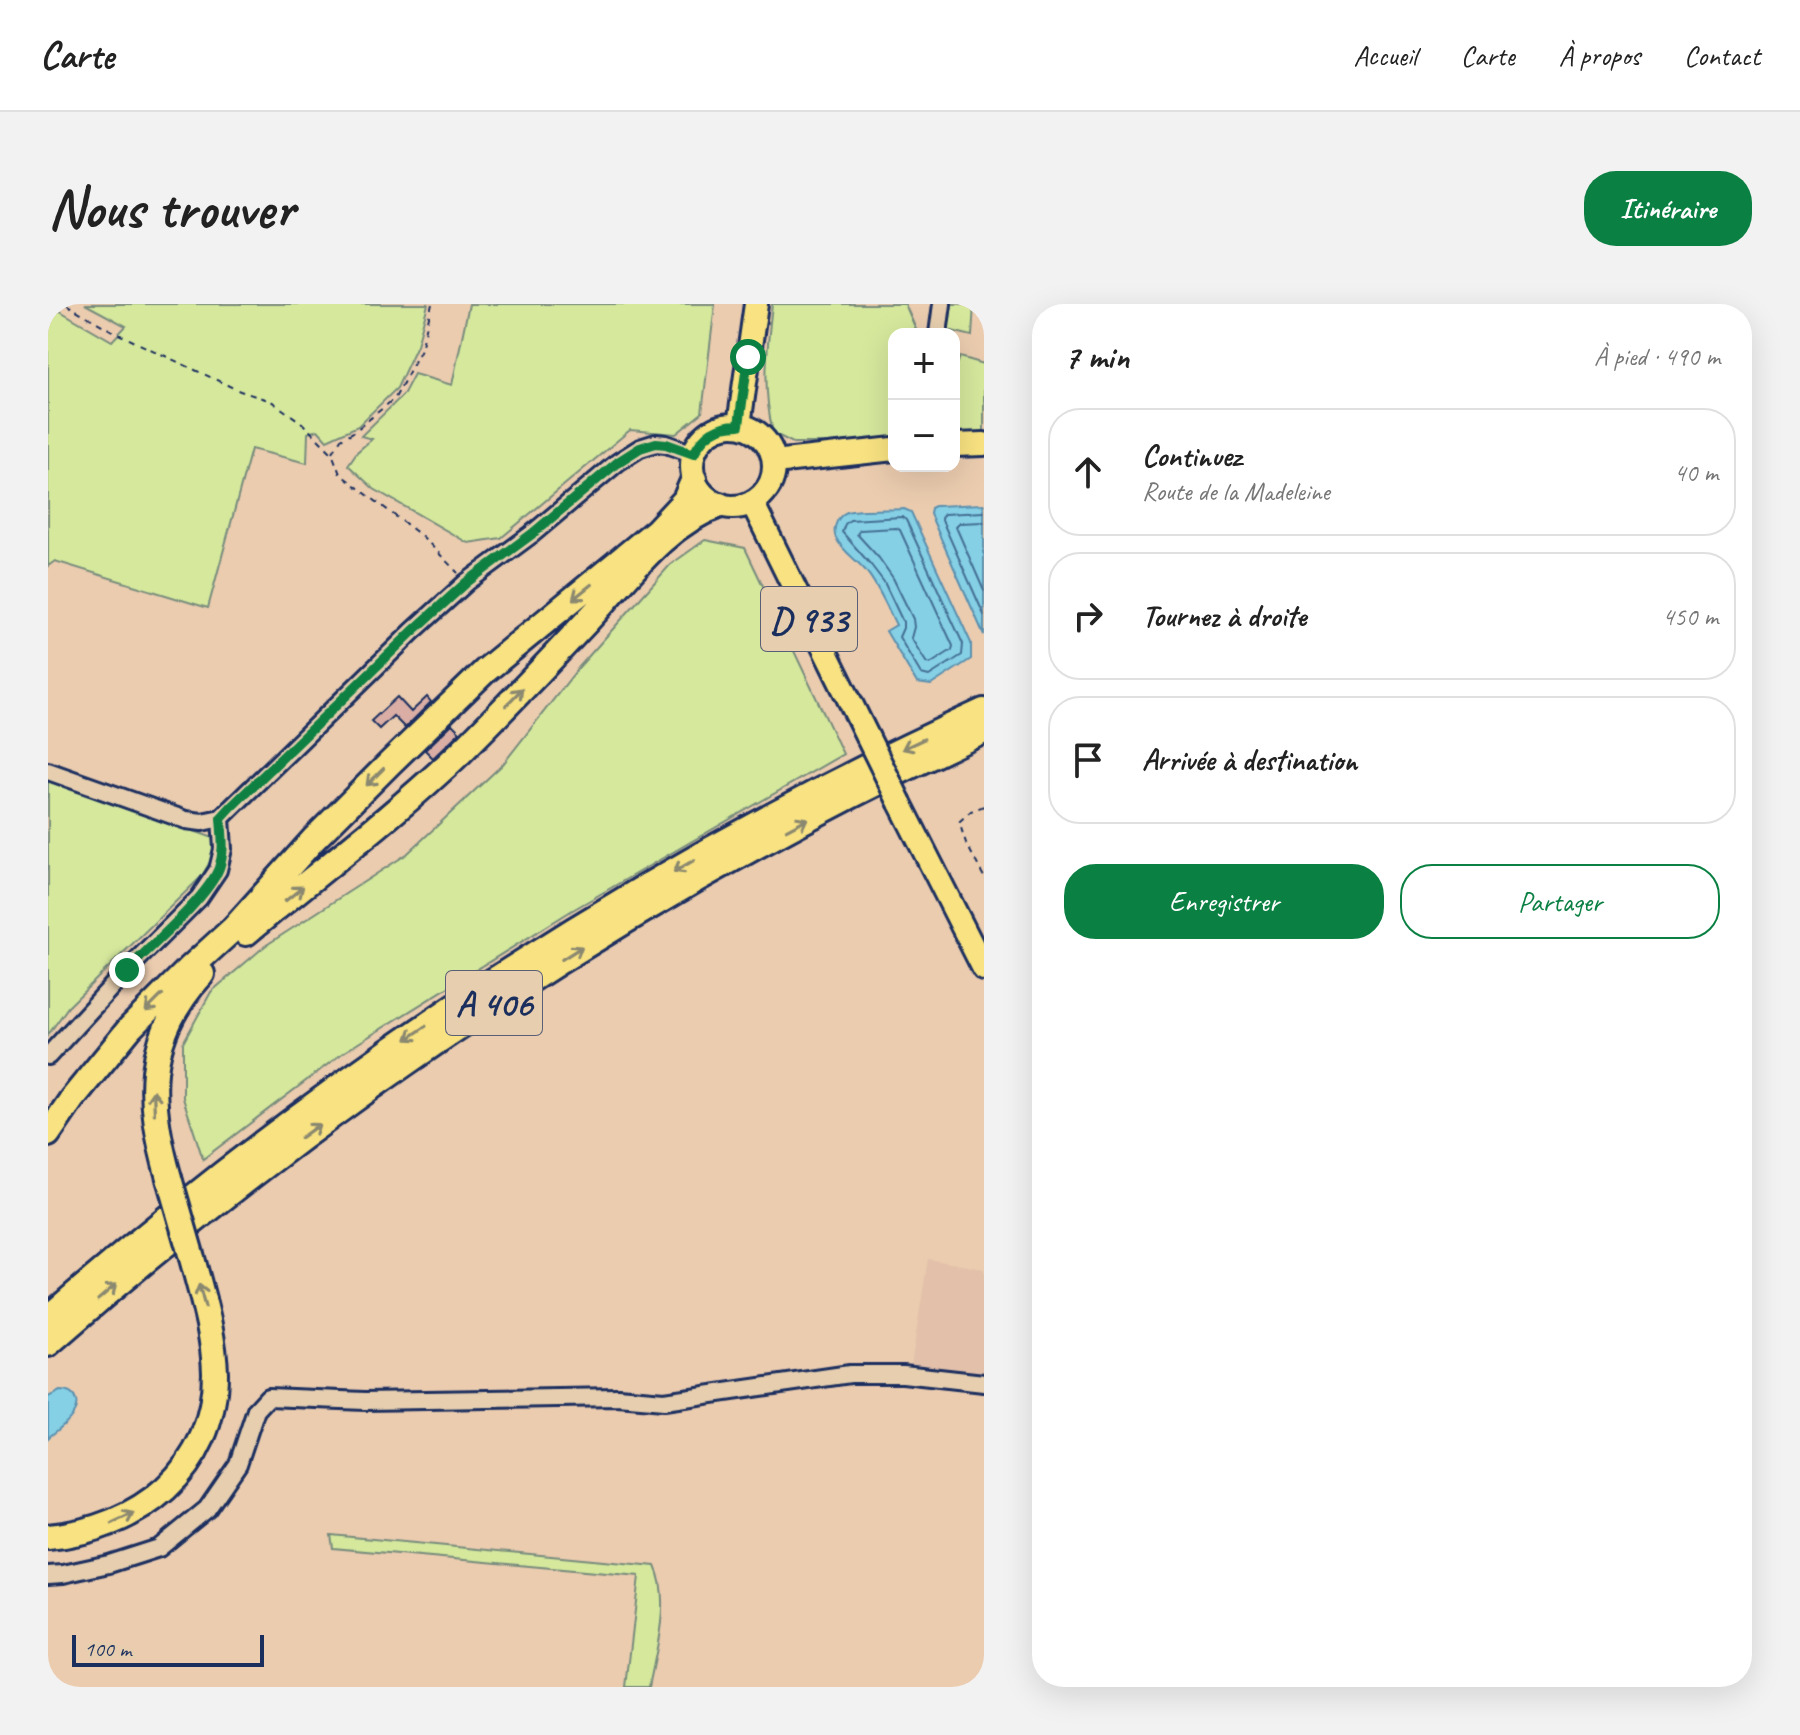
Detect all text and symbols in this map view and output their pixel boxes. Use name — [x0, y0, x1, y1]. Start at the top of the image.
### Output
text: Carte — [40, 32, 114, 79]
text: Accueil — [1354, 38, 1417, 73]
text: Carte — [1461, 38, 1515, 73]
text: À propos — [1559, 38, 1640, 73]
text: Contact — [1684, 38, 1760, 73]
button: Itinéraire — [1584, 171, 1752, 246]
text: Nous trouver — [48, 173, 294, 244]
map controls — [888, 328, 960, 472]
button: + — [888, 328, 960, 400]
text: 7 min — [1064, 335, 1129, 378]
route start — [730, 339, 766, 375]
text: À pied · 490 m — [1594, 340, 1720, 373]
button: − — [888, 400, 960, 472]
text: Continuez — [1142, 437, 1241, 475]
icon: ahead — [1066, 450, 1110, 494]
text: 40 m — [1674, 456, 1718, 489]
text: Route de la Madeleine — [1142, 475, 1330, 508]
one-way arrow — [572, 583, 593, 601]
road number: D 933 — [761, 587, 857, 651]
icon: right — [1066, 594, 1110, 638]
text: Tournez à droite — [1142, 597, 1306, 635]
text: 450 m — [1662, 600, 1718, 633]
one-way arrow — [504, 688, 523, 707]
one-way arrow — [901, 737, 925, 752]
icon: arrive — [1066, 738, 1110, 782]
text: Arrivée à destination — [1142, 741, 1357, 779]
one-way arrow — [365, 768, 385, 787]
one-way arrow — [785, 816, 809, 832]
one-way arrow — [672, 859, 696, 874]
button: Enregistrer — [1064, 864, 1384, 939]
button: Partager — [1400, 864, 1720, 939]
one-way arrow — [283, 885, 304, 902]
one-way arrow — [560, 945, 583, 961]
route end — [109, 952, 145, 988]
road number: A 406 — [446, 971, 542, 1035]
one-way arrow — [144, 994, 164, 1013]
one-way arrow — [405, 1025, 427, 1041]
one-way arrow — [146, 1089, 162, 1116]
one-way arrow — [299, 1122, 321, 1139]
one-way arrow — [96, 1283, 116, 1301]
one-way arrow — [193, 1283, 208, 1309]
one-way arrow — [111, 1510, 135, 1525]
scale bar — [72, 1631, 264, 1667]
text: 100 m — [84, 1635, 131, 1663]

